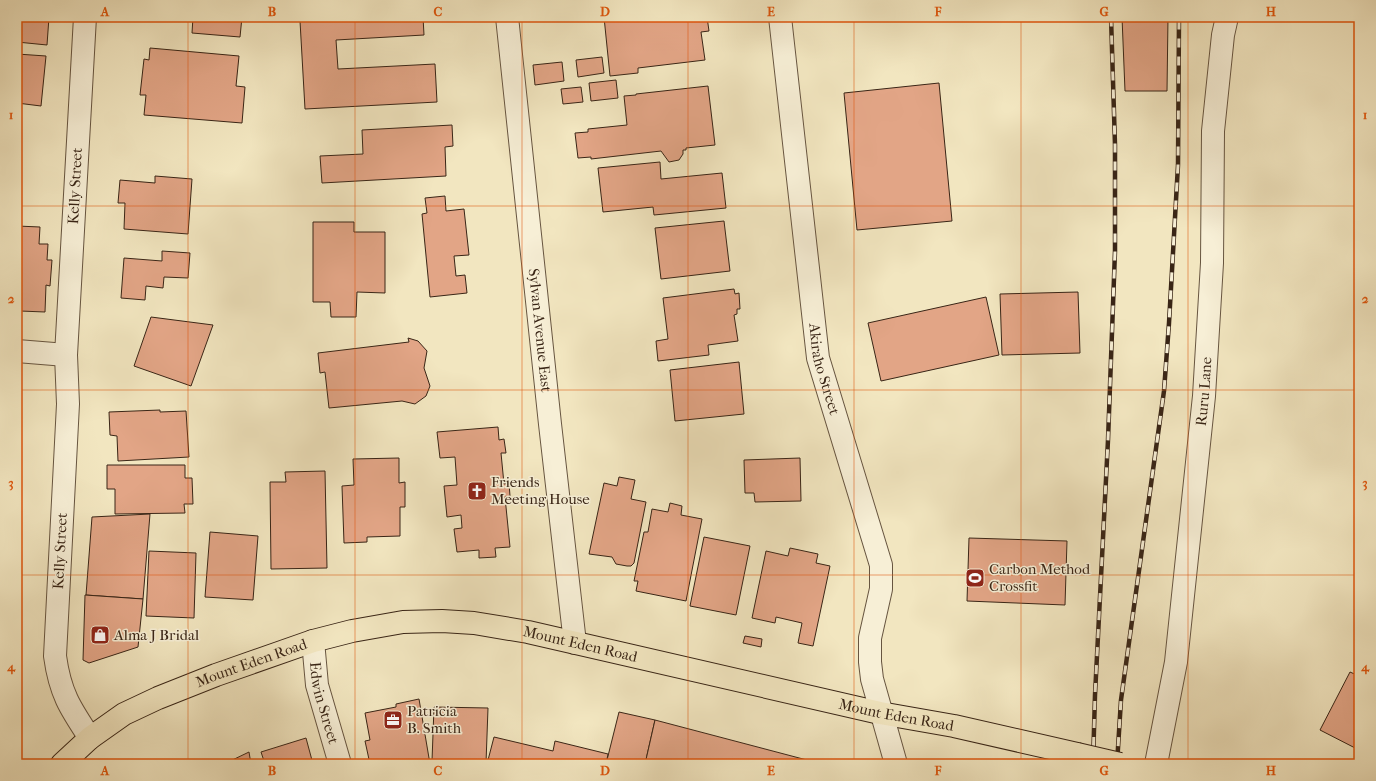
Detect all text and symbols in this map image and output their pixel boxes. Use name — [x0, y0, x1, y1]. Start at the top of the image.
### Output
text: A — [100, 4, 110, 19]
text: B — [268, 4, 277, 19]
text: C — [434, 4, 443, 19]
text: D — [600, 4, 610, 19]
text: E — [767, 4, 775, 19]
text: F — [934, 4, 942, 19]
text: G — [1099, 4, 1109, 19]
text: H — [1266, 4, 1277, 19]
text: 1 — [9, 107, 14, 122]
text: 1 — [1363, 107, 1368, 122]
street label: Kelly Street — [64, 147, 86, 225]
street label: Sylvan Avenue East — [525, 268, 556, 394]
text: 2 — [8, 291, 15, 306]
text: 2 — [1362, 291, 1369, 306]
street label: Akiraho Street — [805, 321, 844, 418]
street label: Ruru Lane — [1192, 356, 1215, 427]
place label: Friends Meeting House — [491, 473, 590, 508]
text: 3 — [8, 475, 14, 491]
text: 3 — [1362, 475, 1368, 491]
church icon: Friends Meeting House — [466, 480, 488, 502]
street label: Kelly Street — [49, 512, 71, 590]
place label: Carbon Method Crossfit — [989, 560, 1091, 595]
sports icon: Carbon Method Crossfit — [964, 567, 986, 589]
street label: Mount Eden Road — [521, 622, 640, 666]
shop icon: Alma J Bridal — [89, 624, 111, 646]
place label: Alma J Bridal — [113, 626, 199, 644]
street label: Mount Eden Road — [193, 635, 310, 691]
text: 4 — [6, 659, 16, 675]
text: 4 — [1360, 659, 1370, 675]
street label: Edwin Street — [306, 661, 343, 747]
street label: Mount Eden Road — [837, 695, 956, 735]
place label: Patricia B. Smith — [407, 702, 462, 737]
office icon: Patricia B. Smith — [382, 709, 404, 731]
text: A — [100, 763, 110, 778]
text: B — [268, 763, 277, 778]
text: C — [434, 763, 443, 778]
text: D — [600, 763, 610, 778]
text: E — [767, 763, 775, 778]
text: F — [934, 763, 942, 778]
text: G — [1099, 763, 1109, 778]
text: H — [1266, 763, 1277, 778]

